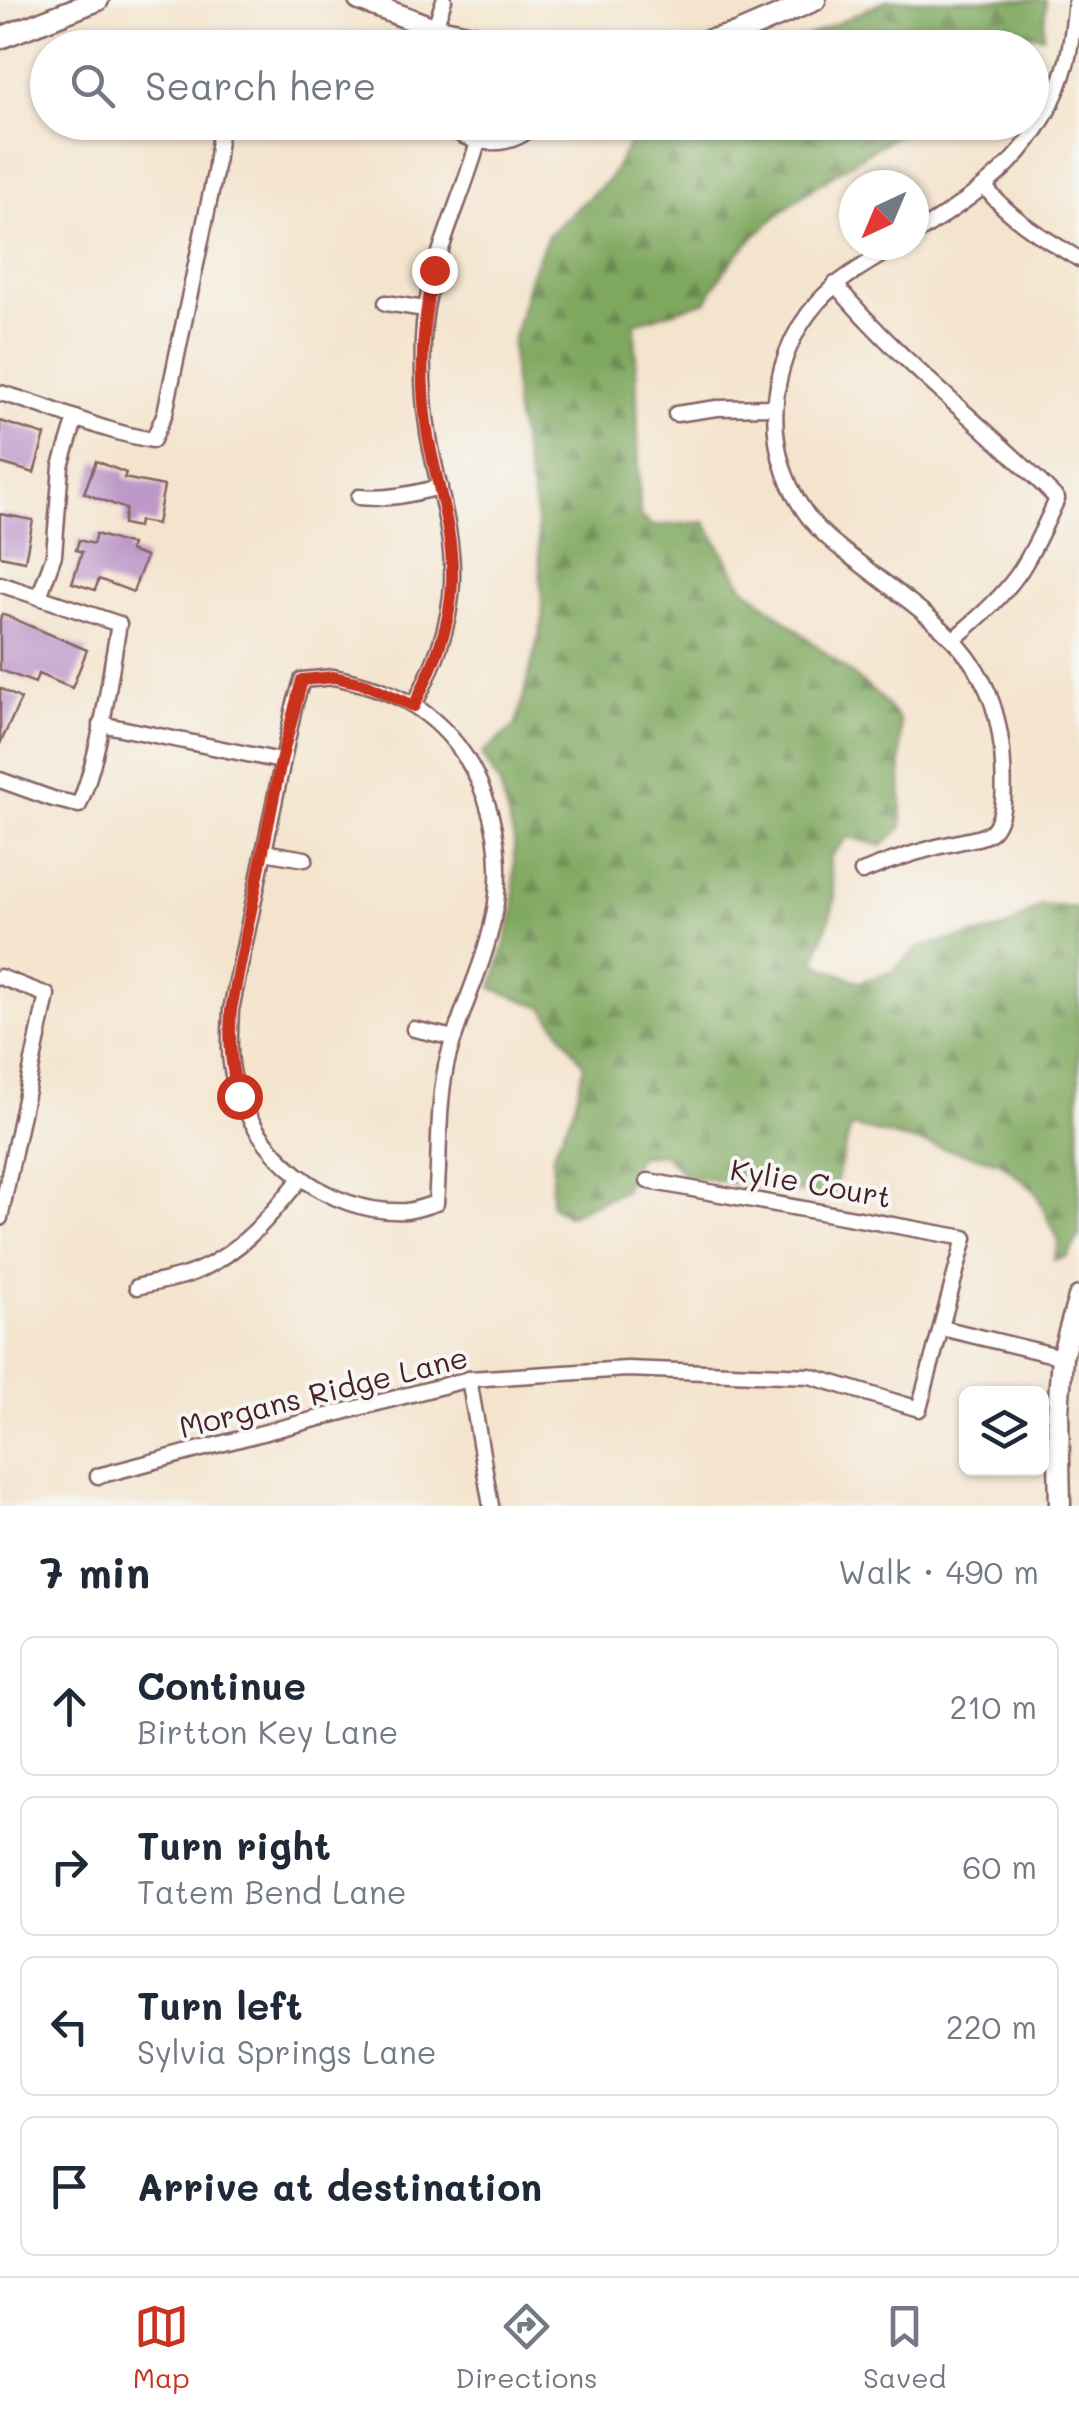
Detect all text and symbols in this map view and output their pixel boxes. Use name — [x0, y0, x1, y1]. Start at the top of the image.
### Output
search box — [30, 30, 1049, 140]
icon: search — [65, 58, 120, 113]
text: Search here — [145, 60, 376, 110]
north arrow — [839, 170, 929, 260]
route end — [412, 248, 458, 294]
route start — [217, 1074, 263, 1120]
street label: Kylie Court — [727, 1148, 895, 1216]
street label: Morgans Ridge Lane — [174, 1336, 472, 1446]
map controls — [959, 1386, 1049, 1476]
button: layers — [959, 1386, 1049, 1476]
text: 7 min — [40, 1544, 150, 1599]
text: Walk · 490 m — [838, 1550, 1039, 1592]
text: Continue — [137, 1660, 306, 1710]
icon: ahead — [42, 1679, 97, 1734]
text: 210 m — [949, 1685, 1037, 1727]
text: Birtton Key Lane — [137, 1710, 398, 1752]
text: Turn right — [137, 1820, 331, 1870]
icon: right — [42, 1839, 97, 1894]
text: 60 m — [962, 1845, 1037, 1887]
text: Tatem Bend Lane — [137, 1870, 407, 1912]
text: Turn left — [137, 1980, 303, 2030]
icon: left — [42, 1999, 97, 2054]
text: 220 m — [946, 2005, 1037, 2047]
text: Sylvia Springs Lane — [137, 2030, 437, 2072]
icon: arrive — [42, 2159, 97, 2214]
text: Arrive at destination — [137, 2161, 542, 2211]
tab: Map — [133, 2299, 190, 2395]
tab: Directions — [455, 2299, 598, 2395]
tab: Saved — [863, 2299, 946, 2395]

